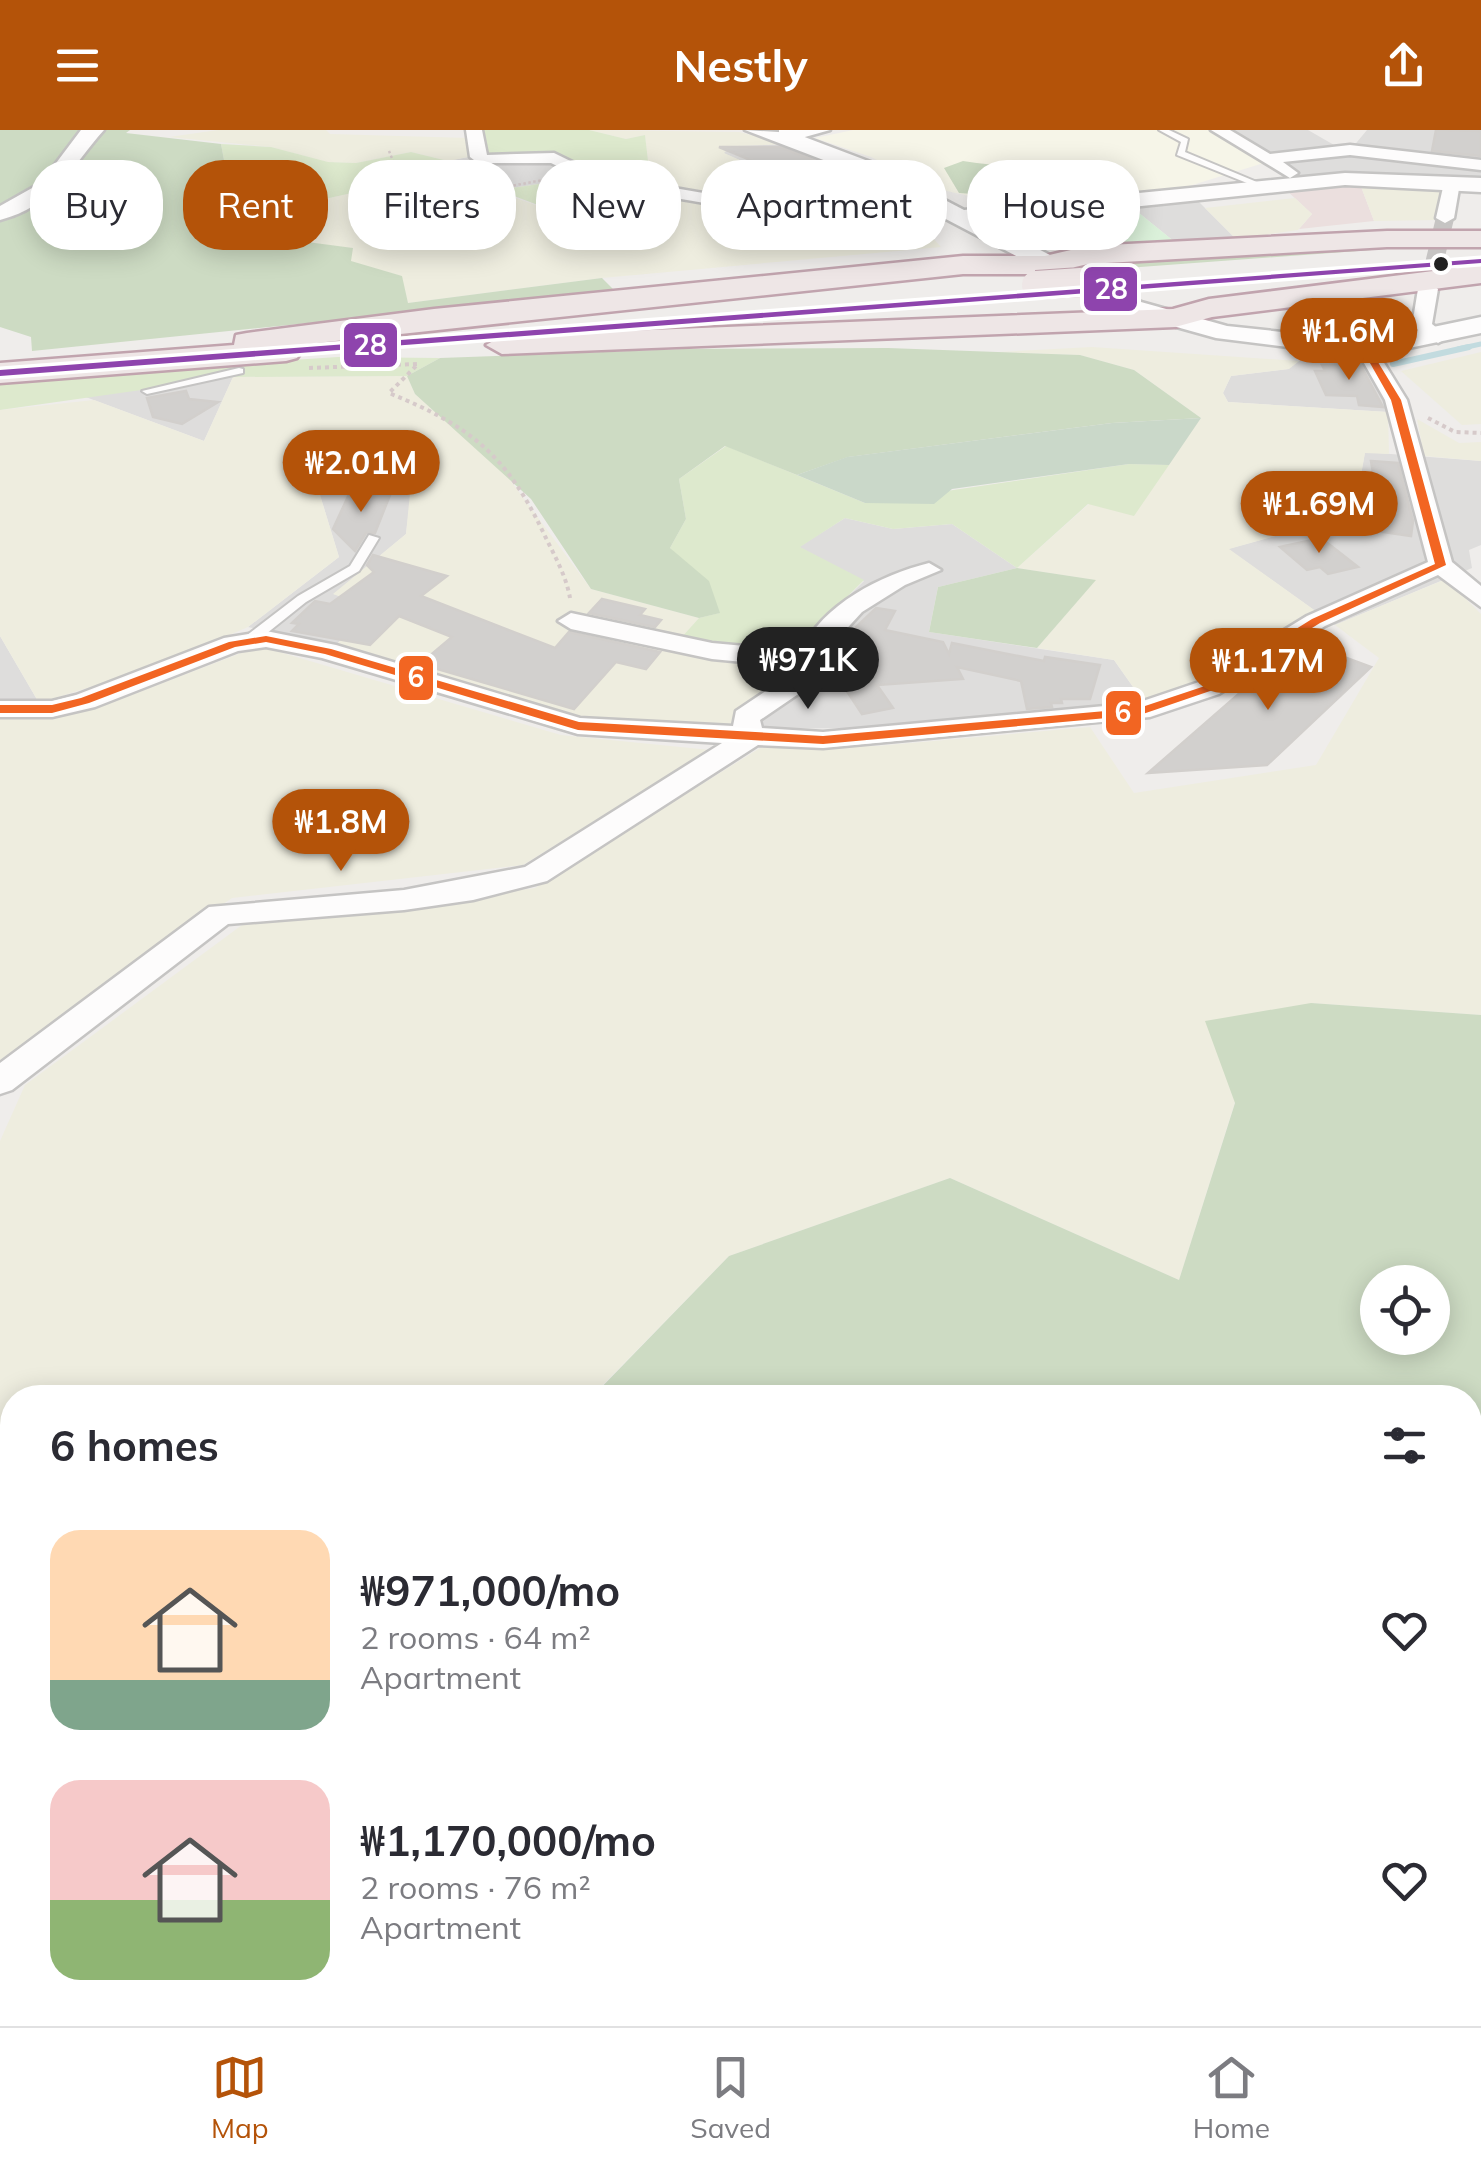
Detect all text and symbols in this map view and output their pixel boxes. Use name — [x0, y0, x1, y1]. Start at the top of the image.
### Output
text: Nestly — [673, 37, 808, 93]
icon: menu — [50, 38, 105, 93]
icon: share — [1376, 38, 1431, 93]
chip: Buy — [30, 160, 163, 250]
chip: Rent — [183, 160, 328, 250]
chip: Filters — [348, 160, 516, 250]
chip: New — [536, 160, 681, 250]
chip: Apartment — [701, 160, 947, 250]
chip: House — [967, 160, 1140, 250]
unlabelled marker — [1431, 254, 1451, 274]
line badge: 28 — [1082, 265, 1139, 313]
text: 28 — [1094, 271, 1128, 306]
pin: ₩1.6M — [1279, 298, 1419, 383]
text: ₩1.6M — [1302, 310, 1396, 350]
line badge: 28 — [342, 321, 399, 369]
text: 28 — [353, 327, 387, 362]
pin: ₩2.01M — [280, 430, 442, 515]
text: ₩2.01M — [305, 442, 417, 482]
pin: ₩1.69M — [1238, 471, 1400, 556]
text: ₩1.69M — [1263, 483, 1375, 523]
pin: ₩971K — [738, 627, 878, 712]
pin: ₩1.17M — [1187, 628, 1349, 713]
text: ₩971K — [759, 639, 857, 679]
text: ₩1.17M — [1212, 640, 1324, 680]
line badge: 6 — [397, 654, 435, 702]
text: 6 — [408, 659, 424, 694]
line badge: 6 — [1104, 689, 1143, 737]
text: 6 — [1115, 694, 1131, 729]
pin: ₩1.8M — [271, 789, 411, 874]
text: ₩1.8M — [294, 801, 388, 841]
map controls — [1360, 1265, 1450, 1355]
button: locate — [1360, 1265, 1450, 1355]
icon: filters — [1377, 1418, 1432, 1473]
text: 6 homes — [50, 1419, 219, 1472]
text: ₩971,000/mo — [360, 1564, 620, 1617]
icon: home — [130, 1570, 250, 1690]
icon: heart — [1377, 1603, 1432, 1658]
text: 2 rooms · 64 m² — [360, 1617, 591, 1657]
text: Apartment — [360, 1657, 521, 1697]
text: ₩1,170,000/mo — [360, 1814, 656, 1867]
icon: home — [130, 1820, 250, 1940]
icon: heart — [1377, 1853, 1432, 1908]
text: 2 rooms · 76 m² — [360, 1867, 591, 1907]
text: Apartment — [360, 1907, 521, 1947]
tab: Map — [211, 2050, 269, 2145]
tab: Saved — [690, 2050, 771, 2145]
tab: Home — [1193, 2050, 1270, 2145]

